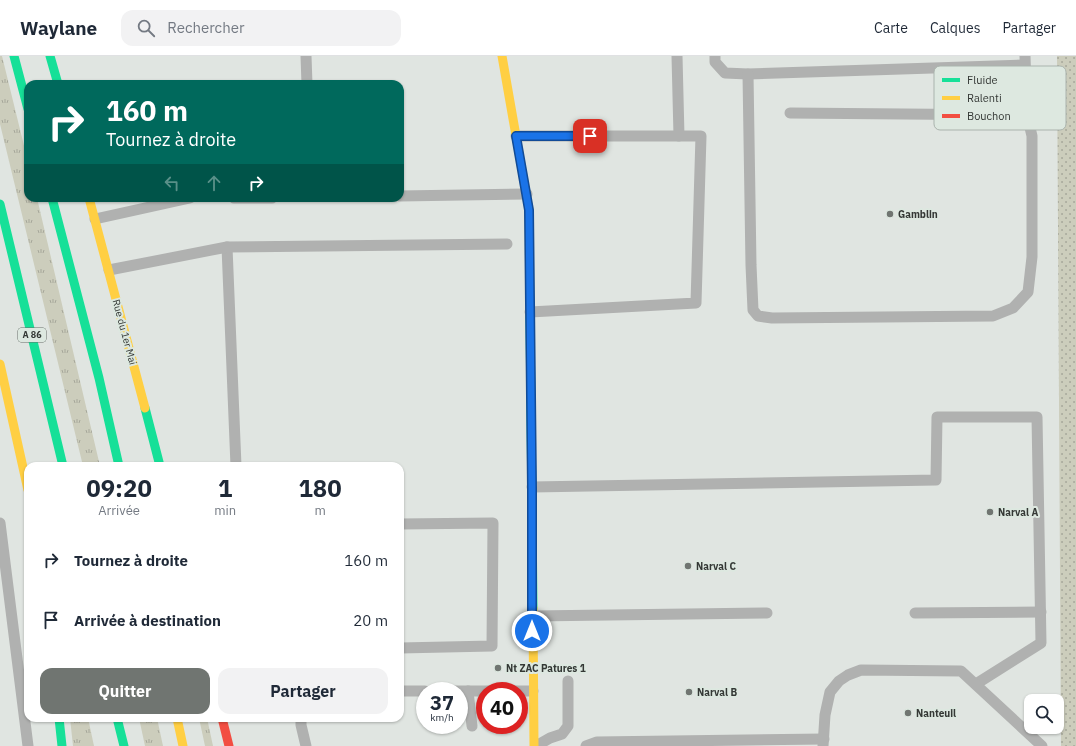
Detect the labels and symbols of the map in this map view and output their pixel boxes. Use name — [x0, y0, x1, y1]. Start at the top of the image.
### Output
legend — [934, 66, 1066, 130]
text: Fluide — [967, 73, 998, 87]
text: Ralenti — [967, 91, 1002, 105]
text: Bouchon — [967, 109, 1011, 123]
pin — [573, 119, 607, 153]
place label: Gamblin — [898, 208, 938, 221]
marker: Gamblin — [885, 209, 895, 219]
street label: Rue du 1er Mai — [110, 298, 139, 366]
road number: A 86 — [18, 328, 46, 342]
place label: Narval A — [998, 506, 1038, 519]
marker: Narval A — [985, 507, 995, 517]
place label: Narval C — [696, 560, 736, 573]
marker: Narval C — [683, 561, 693, 571]
position arrow — [511, 610, 553, 652]
place label: Nt ZAC Patures 1 — [506, 662, 586, 675]
marker: Nt ZAC Patures 1 — [493, 663, 503, 673]
speed limit sign: 40 — [476, 682, 528, 734]
place label: Narval B — [697, 686, 737, 699]
marker: Narval B — [684, 687, 694, 697]
place label: Nanteuil — [916, 707, 956, 720]
marker: Nanteuil — [903, 708, 913, 718]

